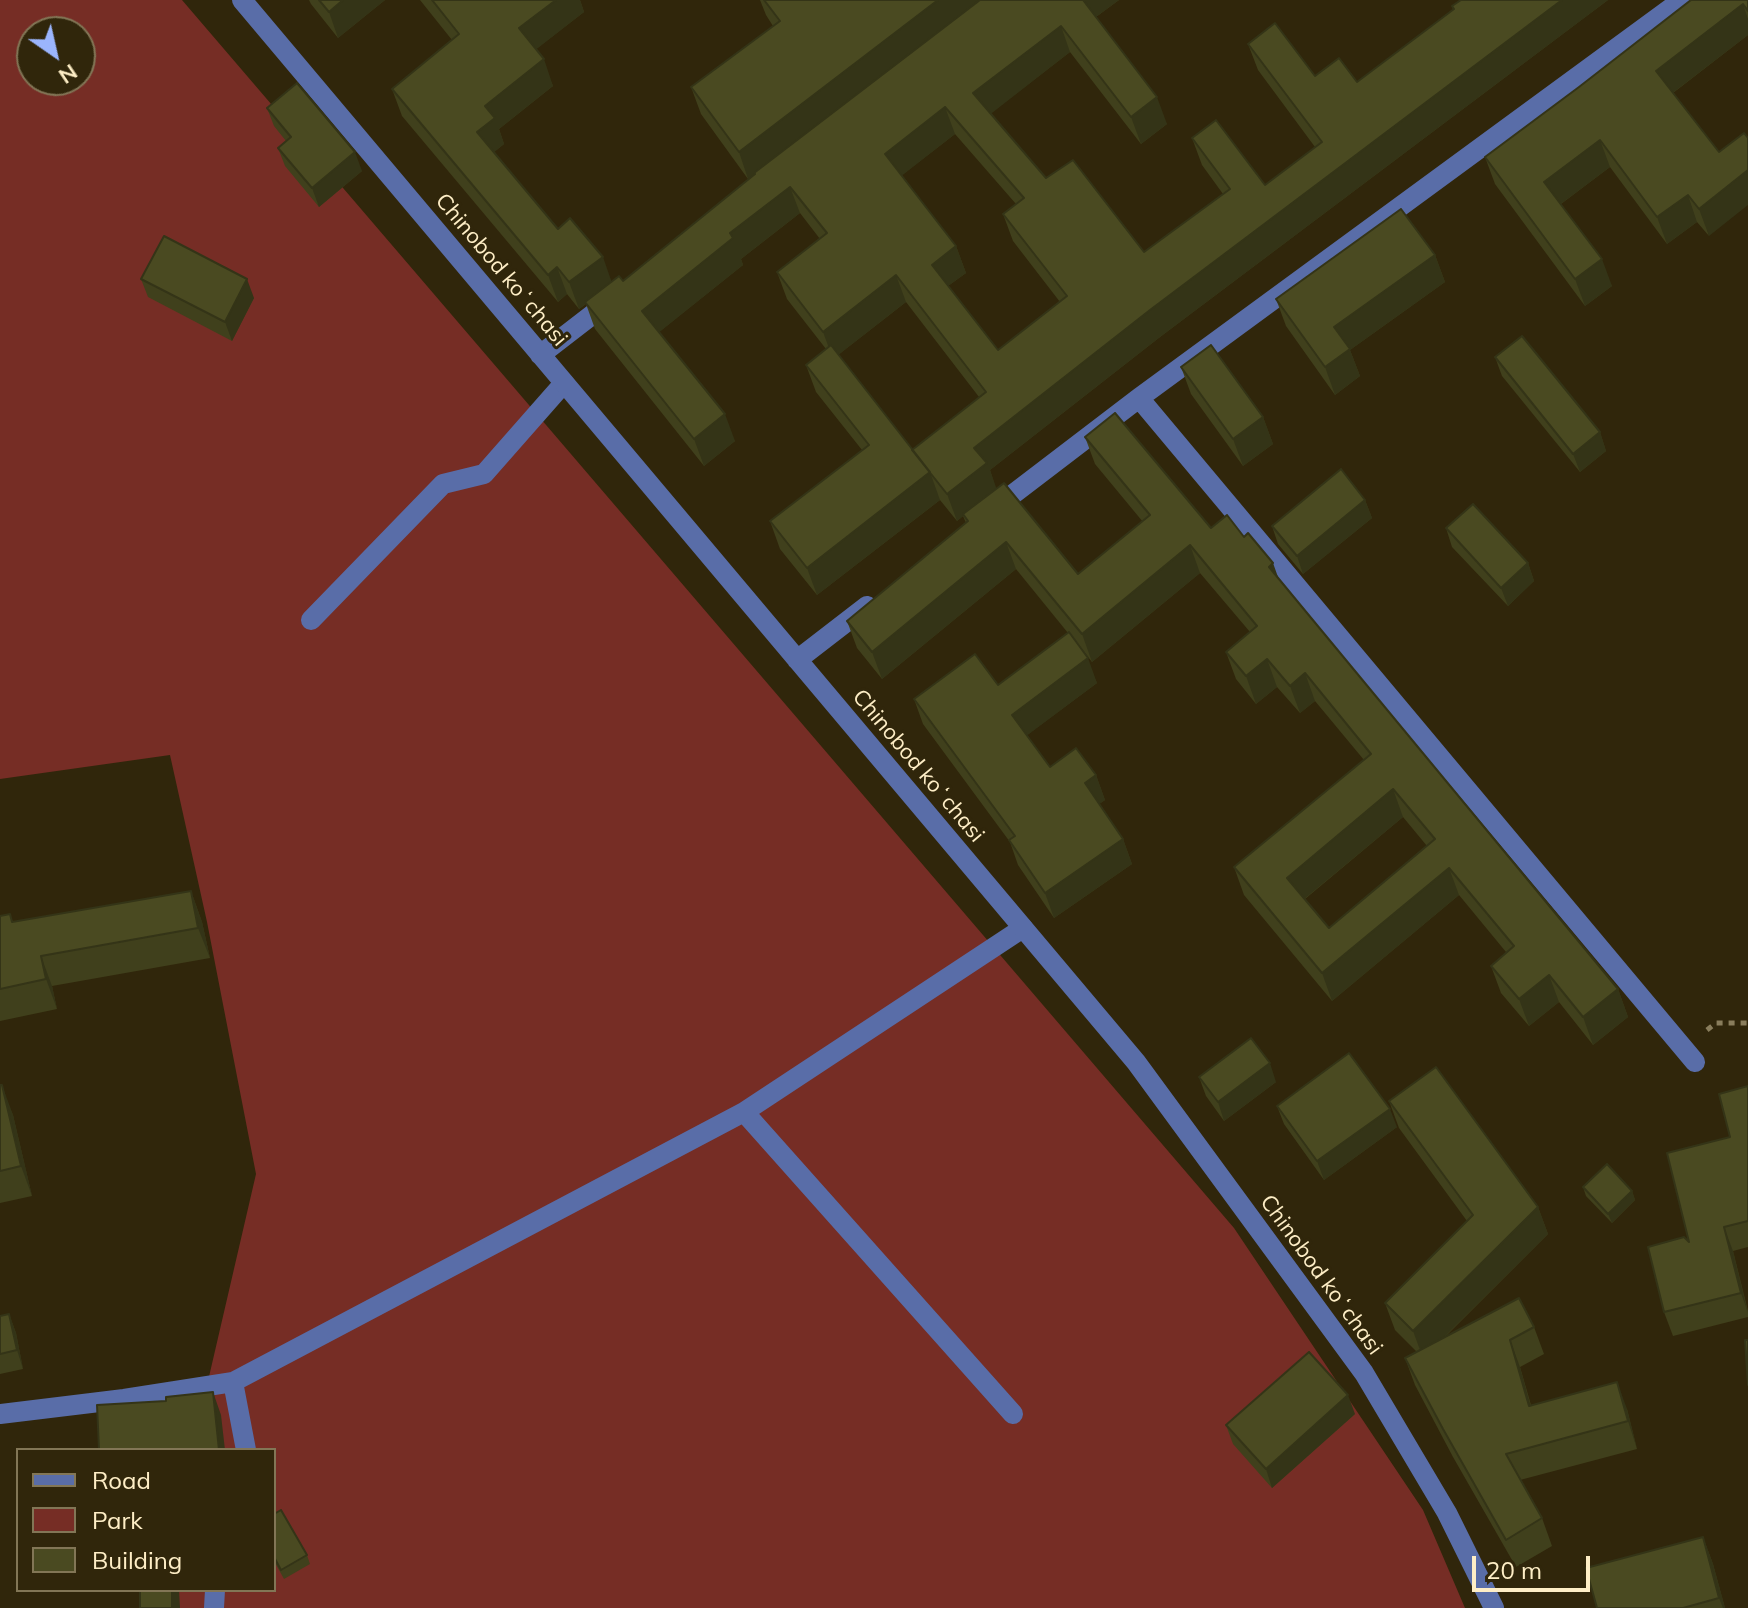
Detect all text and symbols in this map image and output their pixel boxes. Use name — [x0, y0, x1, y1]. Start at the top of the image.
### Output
north arrow — [16, 16, 96, 96]
text: N — [54, 58, 83, 90]
street label: Chinobod koʻchasi — [429, 188, 573, 352]
street label: Chinobod koʻchasi — [846, 684, 990, 848]
street label: Chinobod koʻchasi — [1254, 1190, 1388, 1360]
legend — [16, 1448, 276, 1592]
text: Road — [92, 1465, 151, 1495]
text: Park — [92, 1505, 143, 1535]
scale bar — [1476, 1540, 1594, 1590]
text: Building — [92, 1545, 182, 1575]
text: 20 m — [1486, 1555, 1542, 1585]

